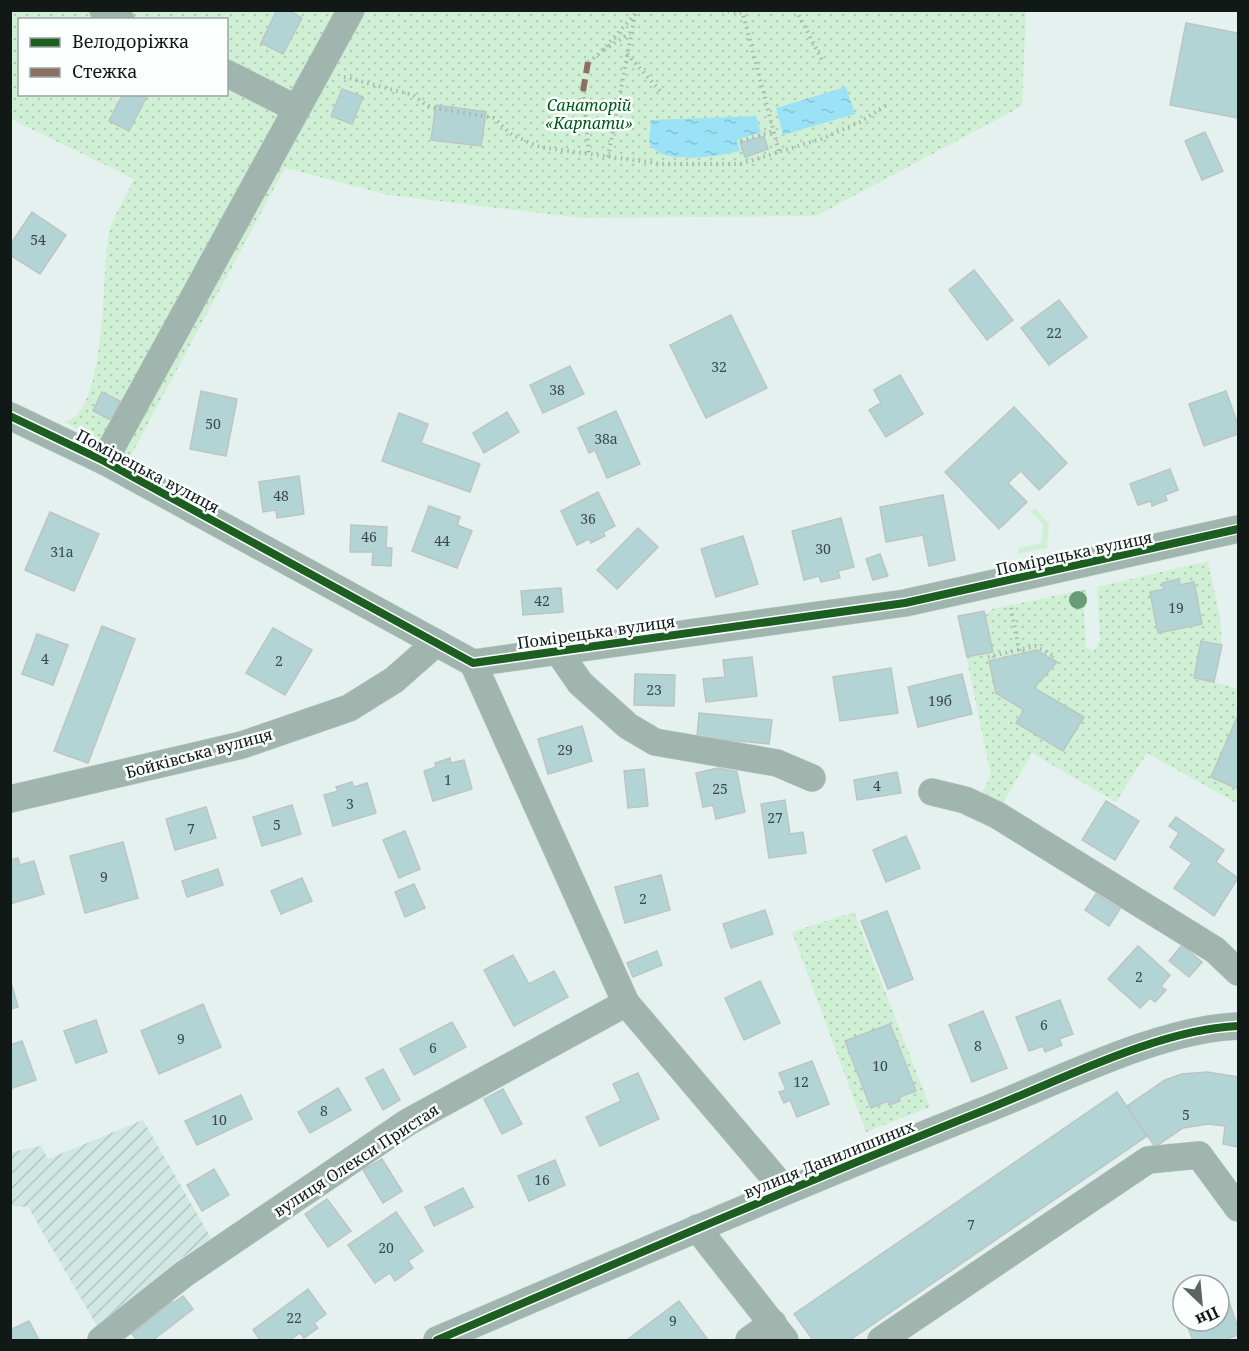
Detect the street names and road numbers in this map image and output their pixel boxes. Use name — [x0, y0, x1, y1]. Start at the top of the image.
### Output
street label: Помірецька вулиця — [72, 424, 224, 518]
street label: Помірецька вулиця — [994, 526, 1154, 580]
street label: Помірецька вулиця — [516, 610, 676, 654]
street label: Бойківська вулиця — [123, 723, 275, 783]
street label: вулиця Олекси Пристая — [269, 1098, 443, 1222]
street label: вулиця Данилишиних — [740, 1114, 918, 1203]

